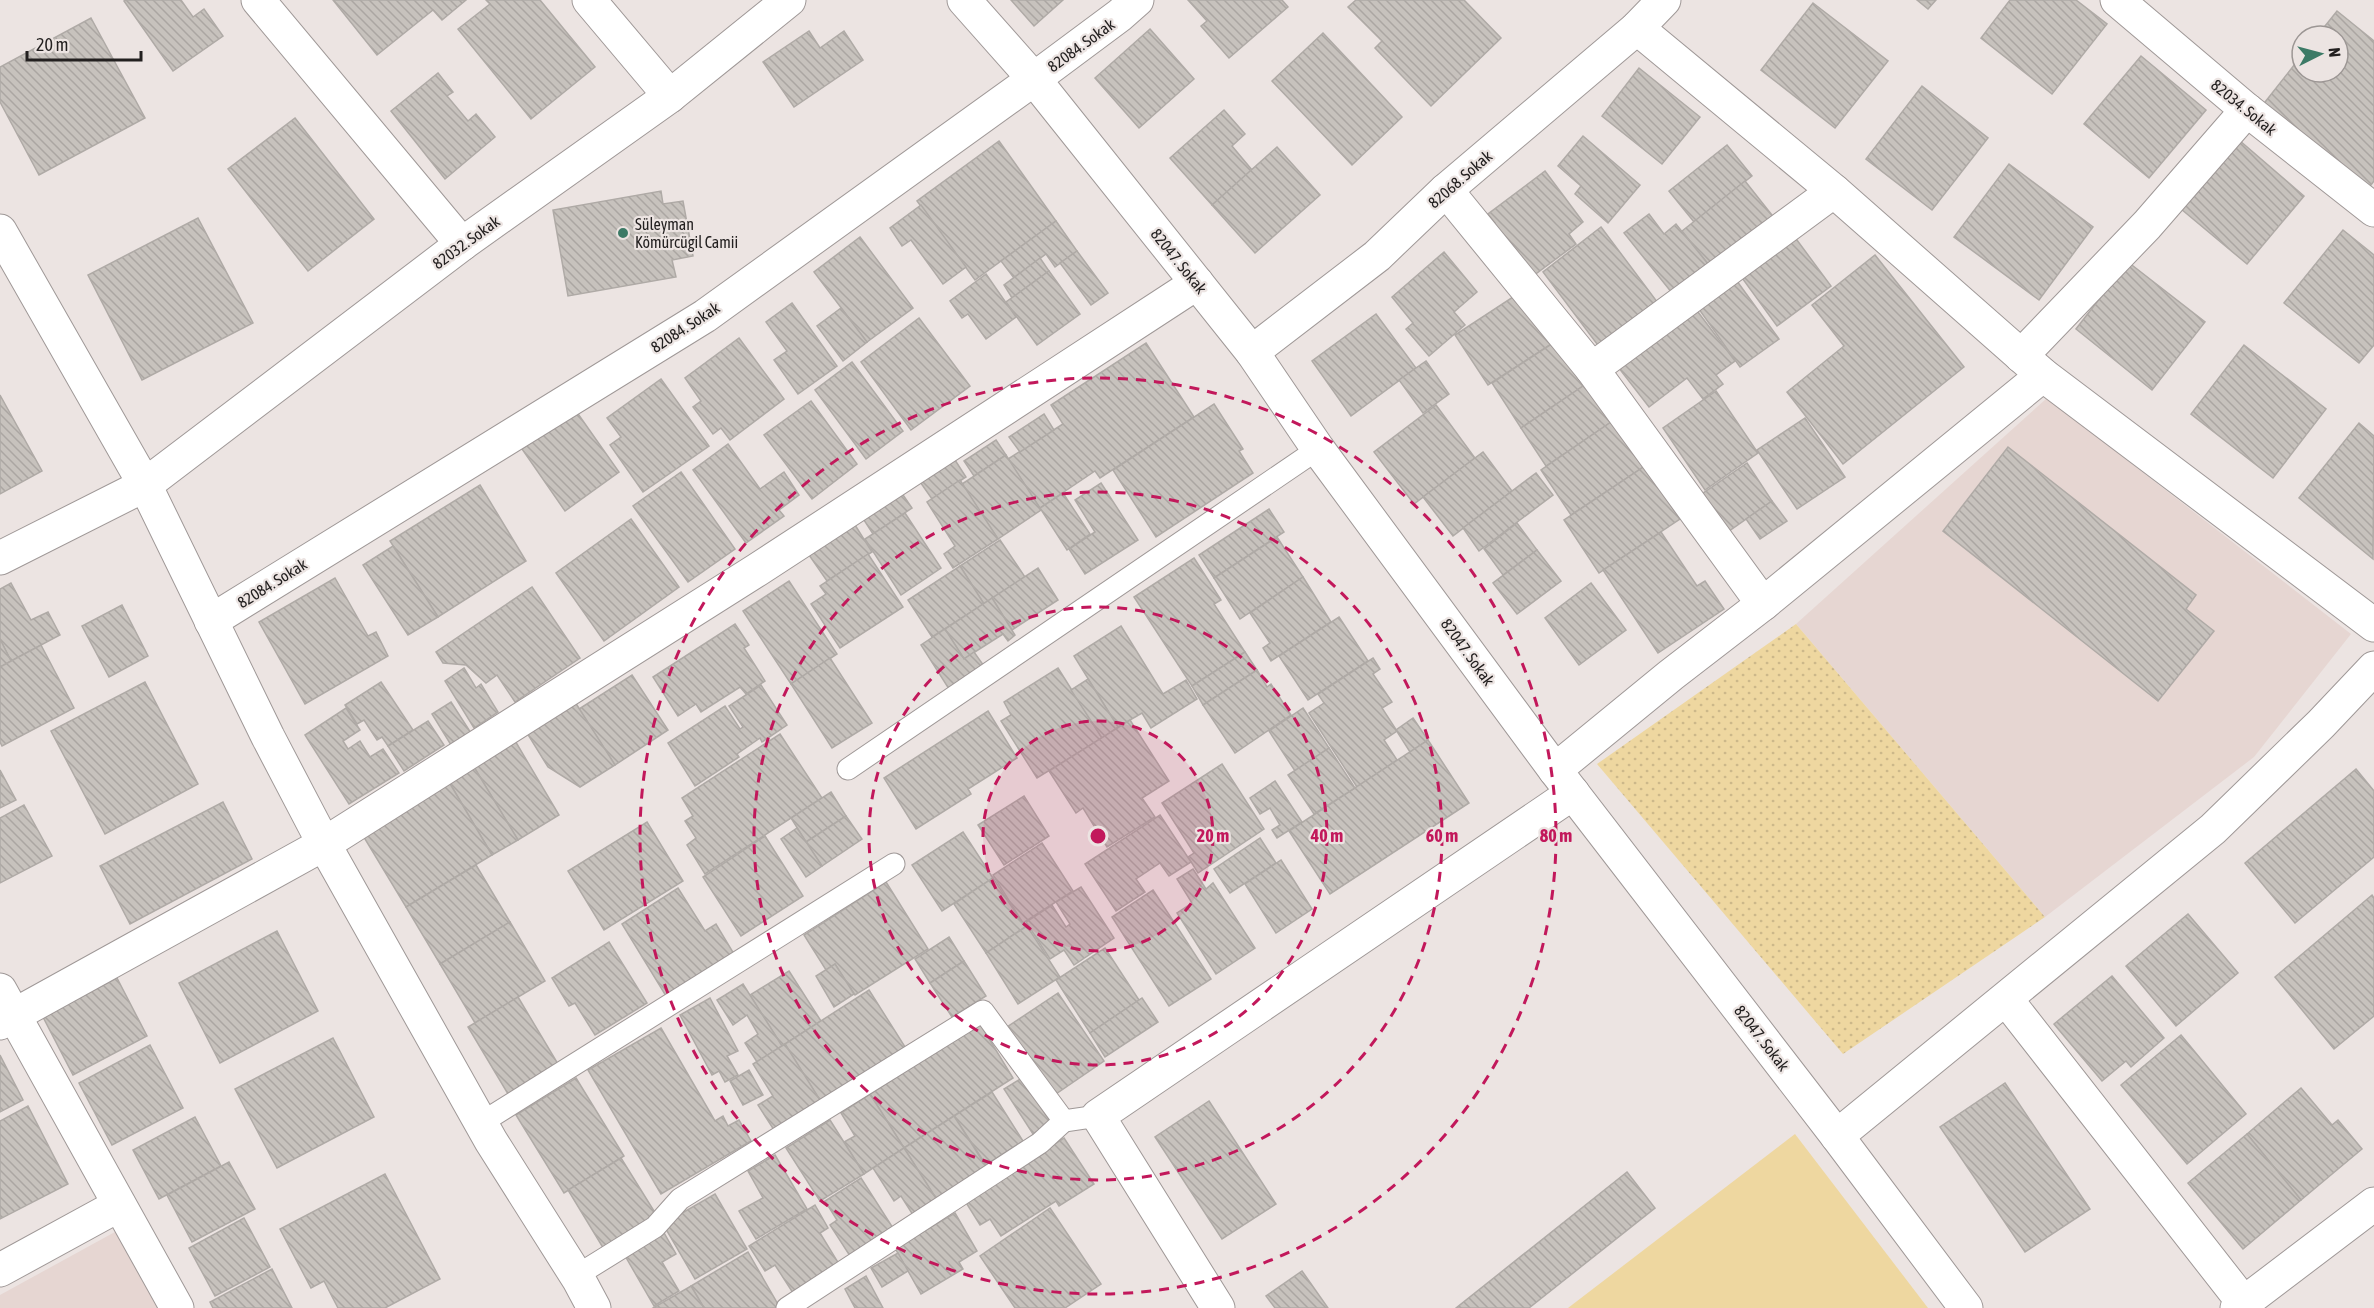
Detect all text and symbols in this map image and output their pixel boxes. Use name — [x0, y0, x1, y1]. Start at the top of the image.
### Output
street label: 82084. Sokak — [1044, 15, 1118, 75]
scale bar — [27, 24, 141, 62]
north arrow — [2290, 24, 2350, 84]
text: 20 m — [36, 34, 68, 55]
text: N — [2325, 47, 2344, 58]
street label: 82034. Sokak — [2208, 75, 2280, 139]
street label: 82068. Sokak — [1425, 146, 1495, 212]
street label: 82032. Sokak — [429, 212, 503, 272]
place label: Süleyman Kömürcügil Camii — [635, 215, 738, 252]
street label: 82047. Sokak — [1147, 225, 1211, 297]
marker: Süleyman Kömürcügil Camii — [616, 226, 630, 240]
street label: 82084. Sokak — [647, 298, 723, 356]
street label: 82084. Sokak — [234, 555, 310, 611]
street label: 82047. Sokak — [1438, 615, 1498, 689]
text: 20 m — [1197, 825, 1229, 846]
text: 40 m — [1310, 825, 1343, 846]
text: 60 m — [1426, 825, 1458, 846]
text: 80 m — [1540, 825, 1572, 846]
centre of rings — [1088, 826, 1108, 846]
street label: 82047. Sokak — [1731, 1002, 1793, 1074]

